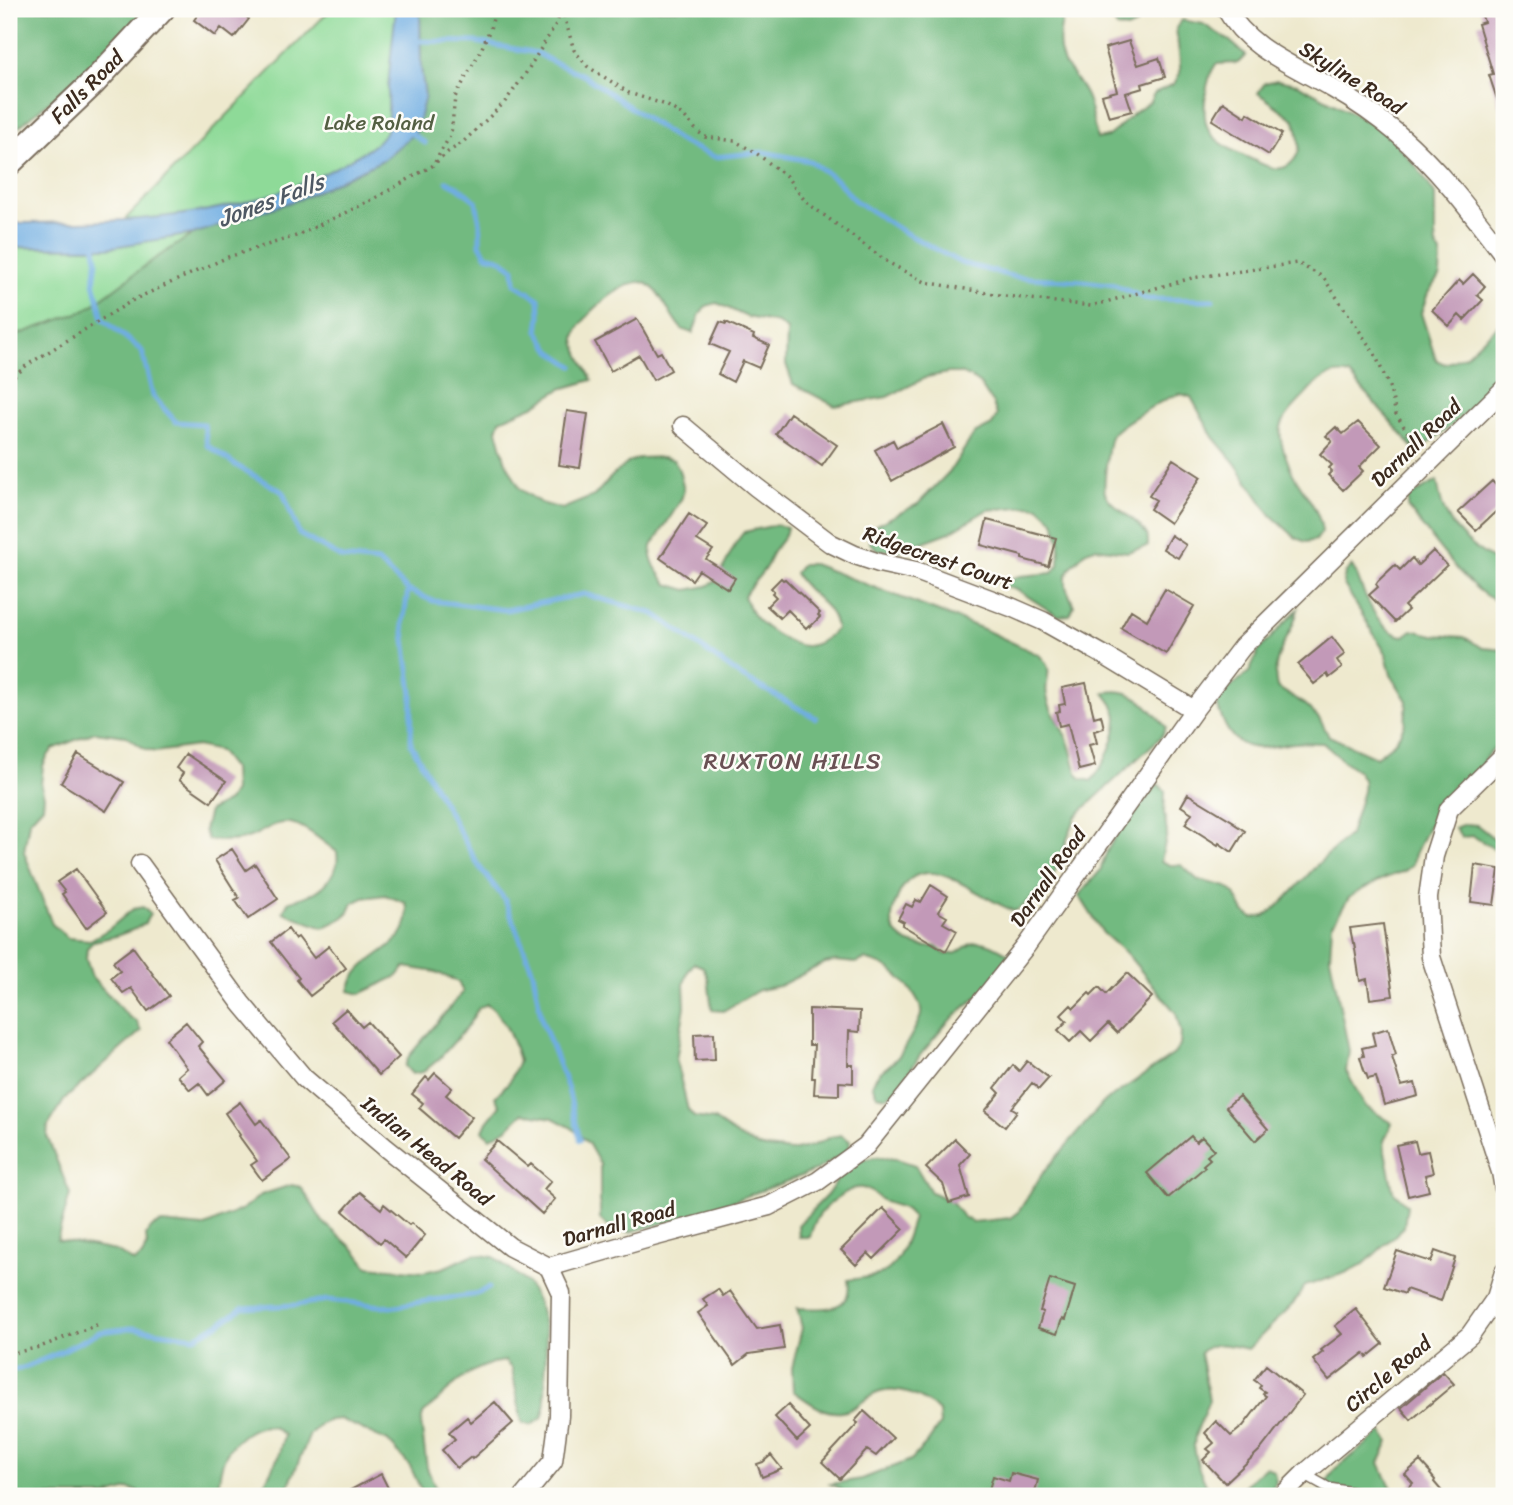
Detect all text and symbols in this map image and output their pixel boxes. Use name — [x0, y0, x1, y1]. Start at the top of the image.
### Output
street label: Skyline Road — [1291, 30, 1414, 127]
street label: Falls Road — [41, 39, 135, 133]
park label: Lake Roland — [324, 104, 436, 142]
water label: Jones Falls — [212, 161, 333, 240]
street label: Darnall Road — [1361, 388, 1472, 497]
street label: Ridgecrest Court — [858, 515, 1018, 601]
district label: RUXTON HILLS — [703, 741, 883, 782]
street label: Darnall Road — [999, 817, 1098, 935]
street label: Indian Head Road — [352, 1085, 503, 1218]
street label: Darnall Road — [558, 1189, 682, 1258]
street label: Circle Road — [1336, 1324, 1442, 1422]

